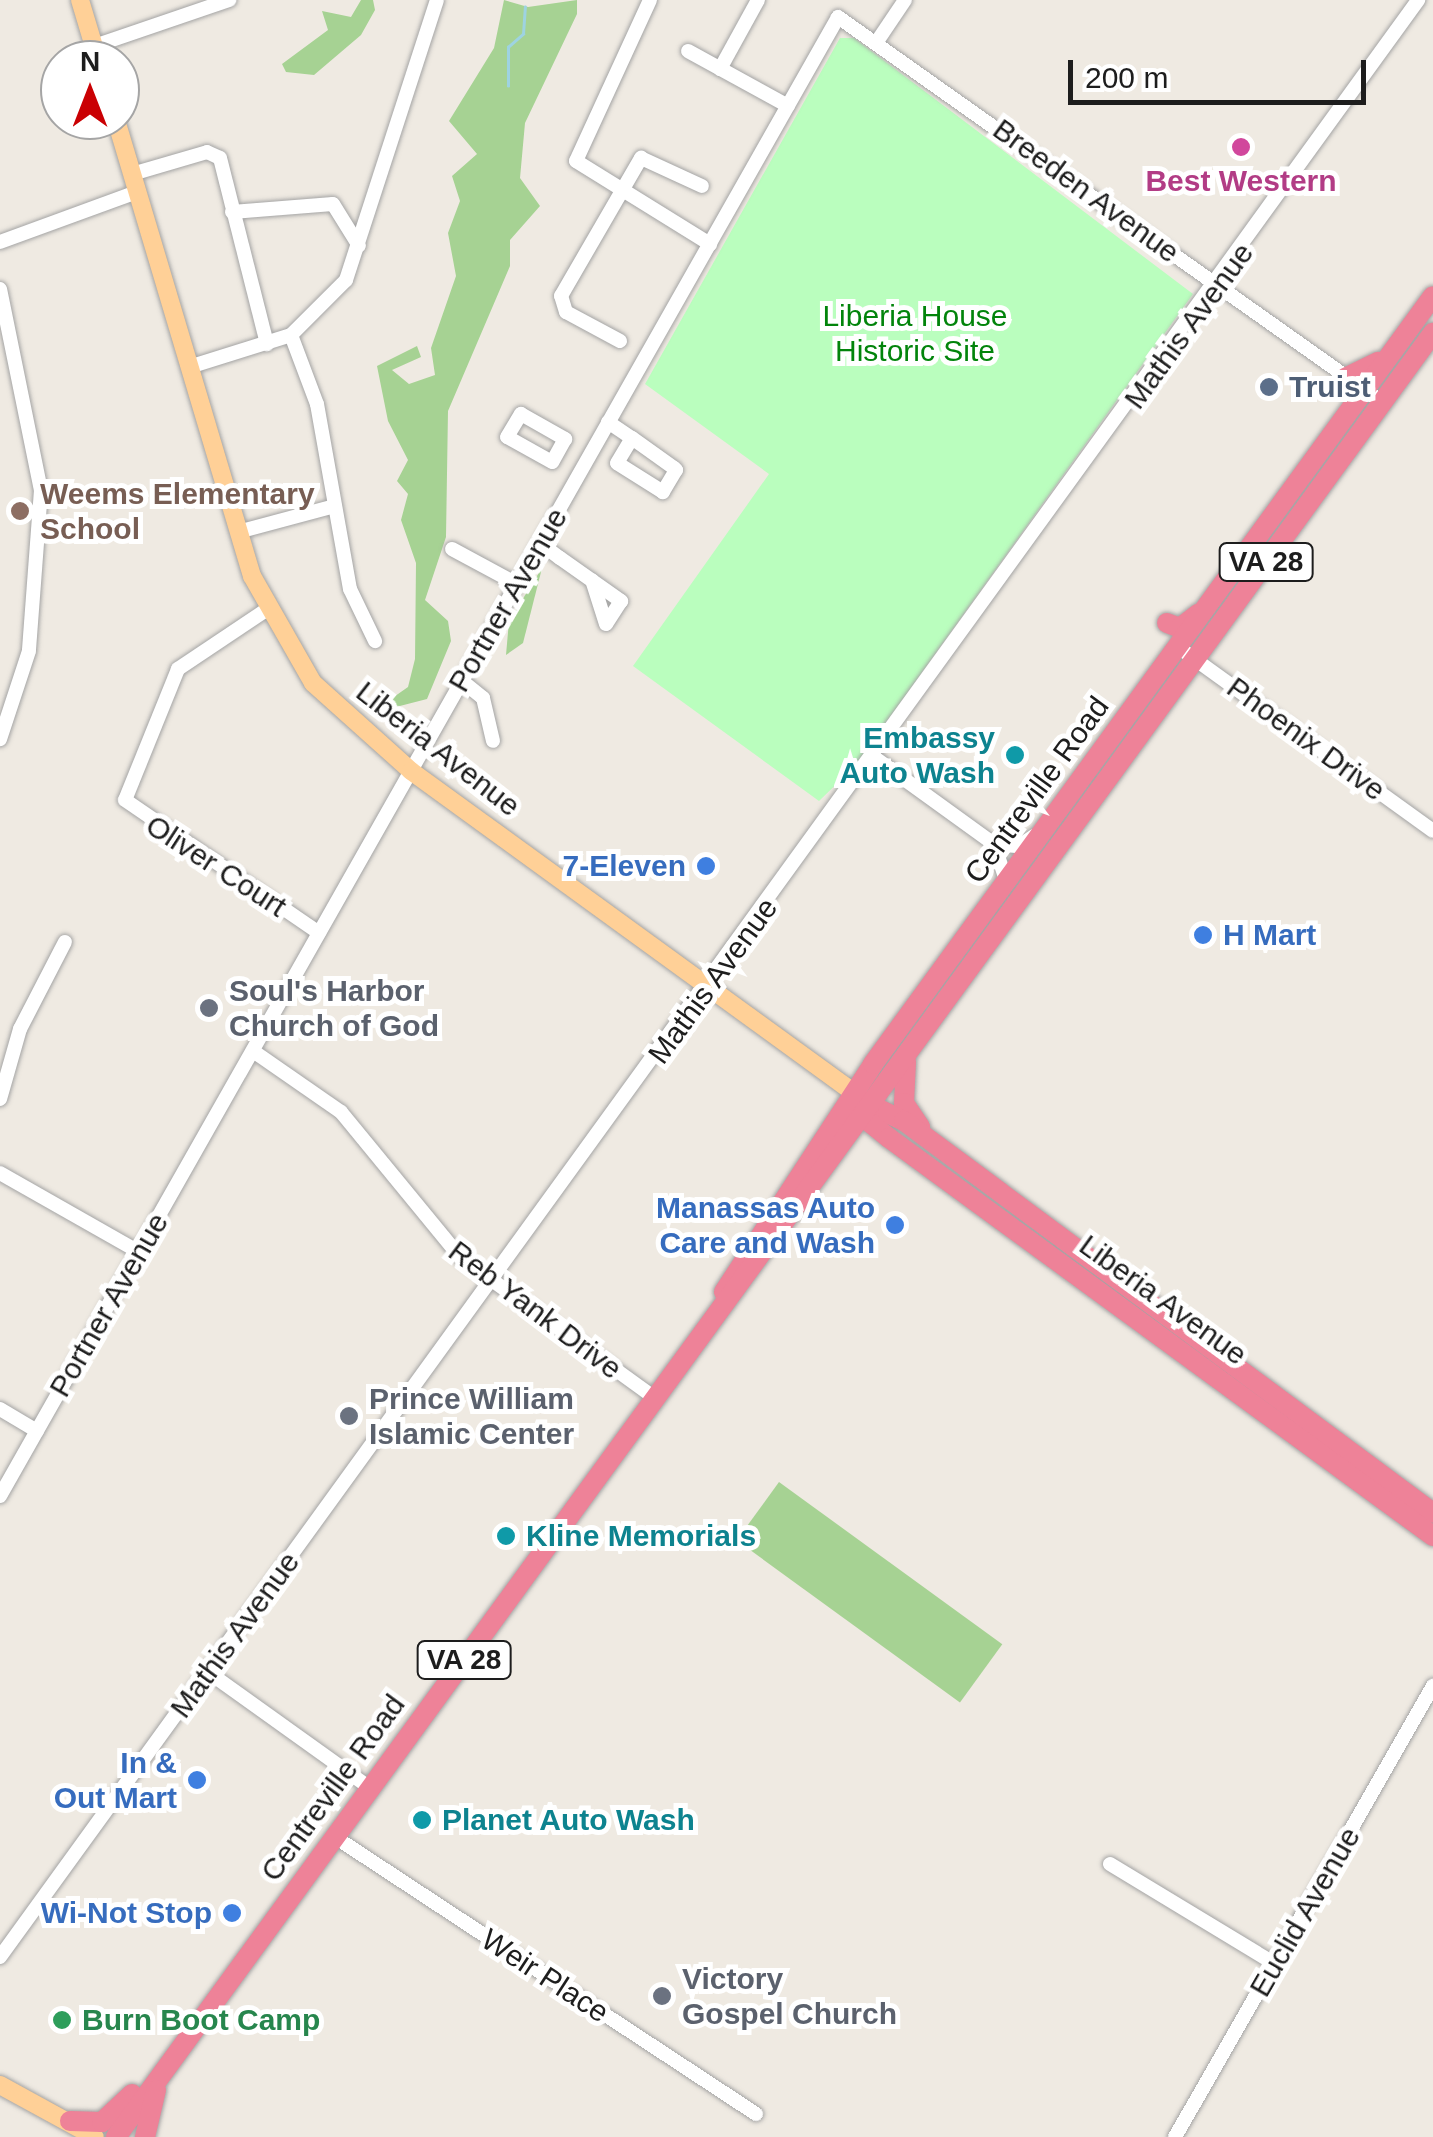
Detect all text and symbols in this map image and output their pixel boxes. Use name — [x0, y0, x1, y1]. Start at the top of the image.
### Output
north arrow — [40, 40, 140, 140]
scale bar — [1073, 40, 1370, 102]
text: N — [80, 46, 100, 77]
text: 200 m — [1085, 61, 1168, 94]
street label: Breeden Avenue — [985, 111, 1187, 271]
marker: Best Western — [1230, 136, 1252, 158]
place label: Best Western — [1145, 163, 1337, 199]
street label: Mathis Avenue — [1116, 235, 1262, 417]
park label: Liberia House Historic Site — [822, 298, 1008, 368]
place label: Truist — [1289, 369, 1371, 405]
marker: Truist — [1258, 376, 1280, 398]
place label: Weems Elementary School — [40, 476, 315, 546]
marker: Weems Elementary School — [9, 500, 31, 522]
street label: Portner Avenue — [440, 501, 576, 699]
road number: VA 28 — [1216, 539, 1316, 585]
street label: Phoenix Drive — [1220, 670, 1392, 808]
street label: Liberia Avenue — [348, 673, 528, 825]
street label: Centreville Road — [957, 690, 1117, 890]
place label: Embassy Auto Wash — [839, 720, 995, 790]
marker: Embassy Auto Wash — [1004, 744, 1026, 766]
street label: Oliver Court — [139, 807, 293, 925]
place label: 7-Eleven — [563, 848, 686, 884]
marker: 7-Eleven — [695, 855, 717, 877]
street label: Mathis Avenue — [640, 890, 786, 1072]
place label: H Mart — [1223, 917, 1316, 953]
marker: H Mart — [1192, 924, 1214, 946]
place label: Soul's Harbor Church of God — [229, 973, 439, 1044]
marker: Soul's Harbor Church of God — [198, 997, 220, 1019]
place label: Manassas Auto Care and Wash — [655, 1190, 875, 1260]
street label: Portner Avenue — [41, 1206, 177, 1404]
marker: Manassas Auto Care and Wash — [884, 1214, 906, 1236]
street label: Liberia Avenue — [1072, 1227, 1254, 1373]
street label: Reb Yank Drive — [441, 1233, 629, 1387]
place label: Prince William Islamic Center — [369, 1381, 574, 1452]
marker: Prince William Islamic Center — [338, 1405, 360, 1427]
place label: Kline Memorials — [526, 1518, 756, 1554]
marker: Kline Memorials — [495, 1525, 517, 1547]
street label: Mathis Avenue — [162, 1544, 308, 1726]
road number: VA 28 — [414, 1637, 514, 1683]
street label: Centreville Road — [253, 1688, 413, 1888]
place label: In & Out Mart — [54, 1745, 177, 1816]
marker: In & Out Mart — [186, 1769, 208, 1791]
place label: Planet Auto Wash — [442, 1802, 696, 1838]
marker: Planet Auto Wash — [411, 1809, 433, 1831]
street label: Euclid Avenue — [1242, 1820, 1368, 2004]
place label: Wi-Not Stop — [41, 1895, 212, 1931]
marker: Wi-Not Stop — [221, 1902, 243, 1924]
street label: Weir Place — [475, 1922, 615, 2030]
place label: Victory Gospel Church — [682, 1961, 897, 2032]
marker: Victory Gospel Church — [651, 1985, 673, 2007]
place label: Burn Boot Camp — [82, 2002, 320, 2038]
marker: Burn Boot Camp — [51, 2009, 73, 2031]

